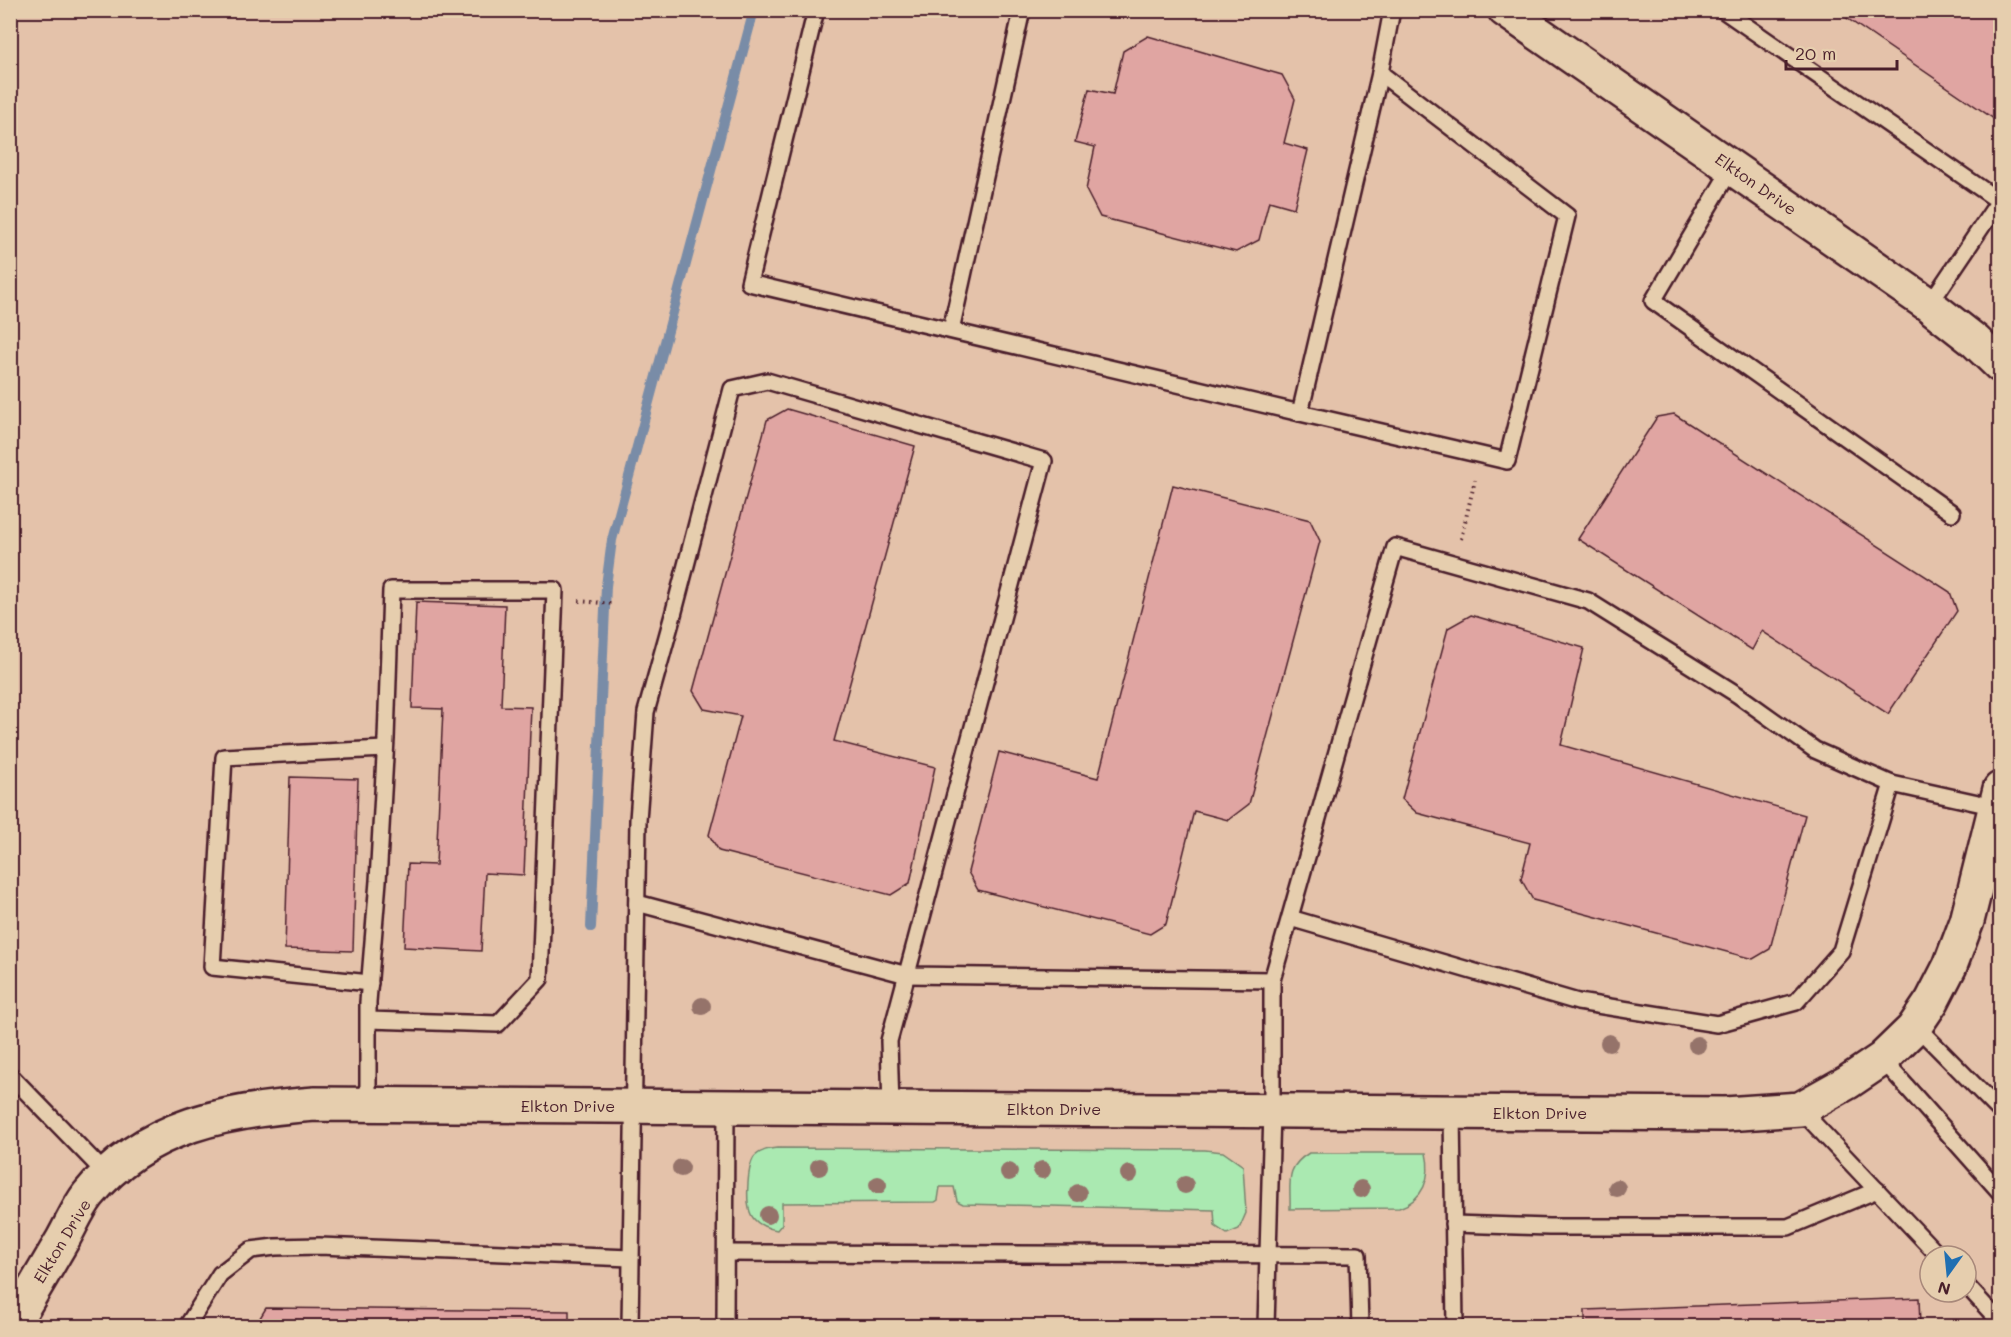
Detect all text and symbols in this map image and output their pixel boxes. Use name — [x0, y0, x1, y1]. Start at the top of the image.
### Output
scale bar — [1786, 33, 1897, 71]
text: 20 m — [1795, 41, 1836, 65]
street label: Elkton Drive — [1712, 148, 1801, 219]
street label: Elkton Drive — [521, 1095, 615, 1116]
street label: Elkton Drive — [1007, 1098, 1101, 1119]
street label: Elkton Drive — [1493, 1102, 1587, 1123]
street label: Elkton Drive — [28, 1195, 95, 1287]
north arrow — [1918, 1244, 1978, 1304]
text: N — [1935, 1277, 1953, 1301]

